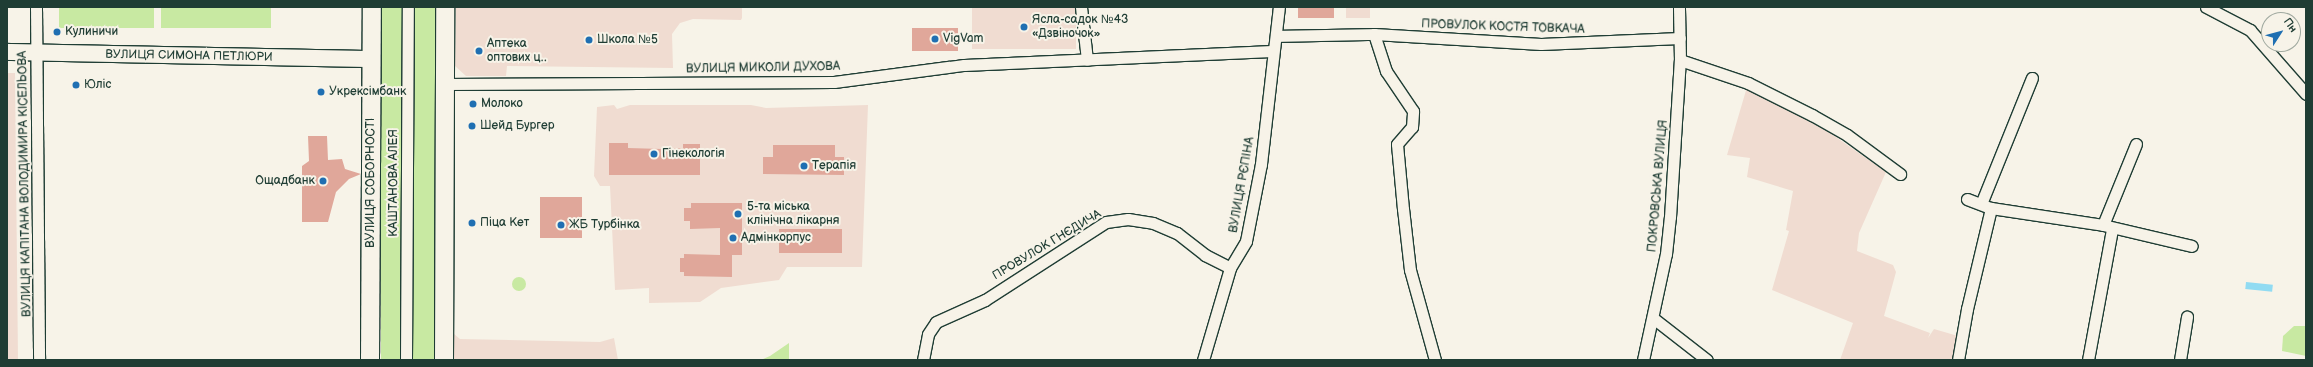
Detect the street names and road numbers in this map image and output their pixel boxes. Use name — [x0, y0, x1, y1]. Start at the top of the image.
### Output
street label: ПРОВУЛОК КОСТЯ ТОВКАЧА — [1421, 17, 1585, 37]
street label: ВУЛИЦЯ СИМОНА ПЕТЛЮРИ — [105, 47, 273, 65]
street label: ВУЛИЦЯ КАПІТАНА ВОЛОДИМИРА КІСЕЛЬОВА — [15, 51, 35, 317]
street label: ВУЛИЦЯ МИКОЛИ ДУХОВА — [686, 59, 840, 77]
street label: ВУЛИЦЯ СОБОРНОСТІ — [364, 118, 378, 248]
street label: ПОКРОВСЬКА ВУЛИЦЯ — [1645, 119, 1671, 253]
street label: КАШТАНОВА АЛЕЯ — [387, 129, 401, 237]
street label: ВУЛИЦЯ РЄПІНА — [1226, 136, 1258, 234]
street label: ПРОВУЛОК ГНЄДИЧА — [990, 207, 1104, 283]

